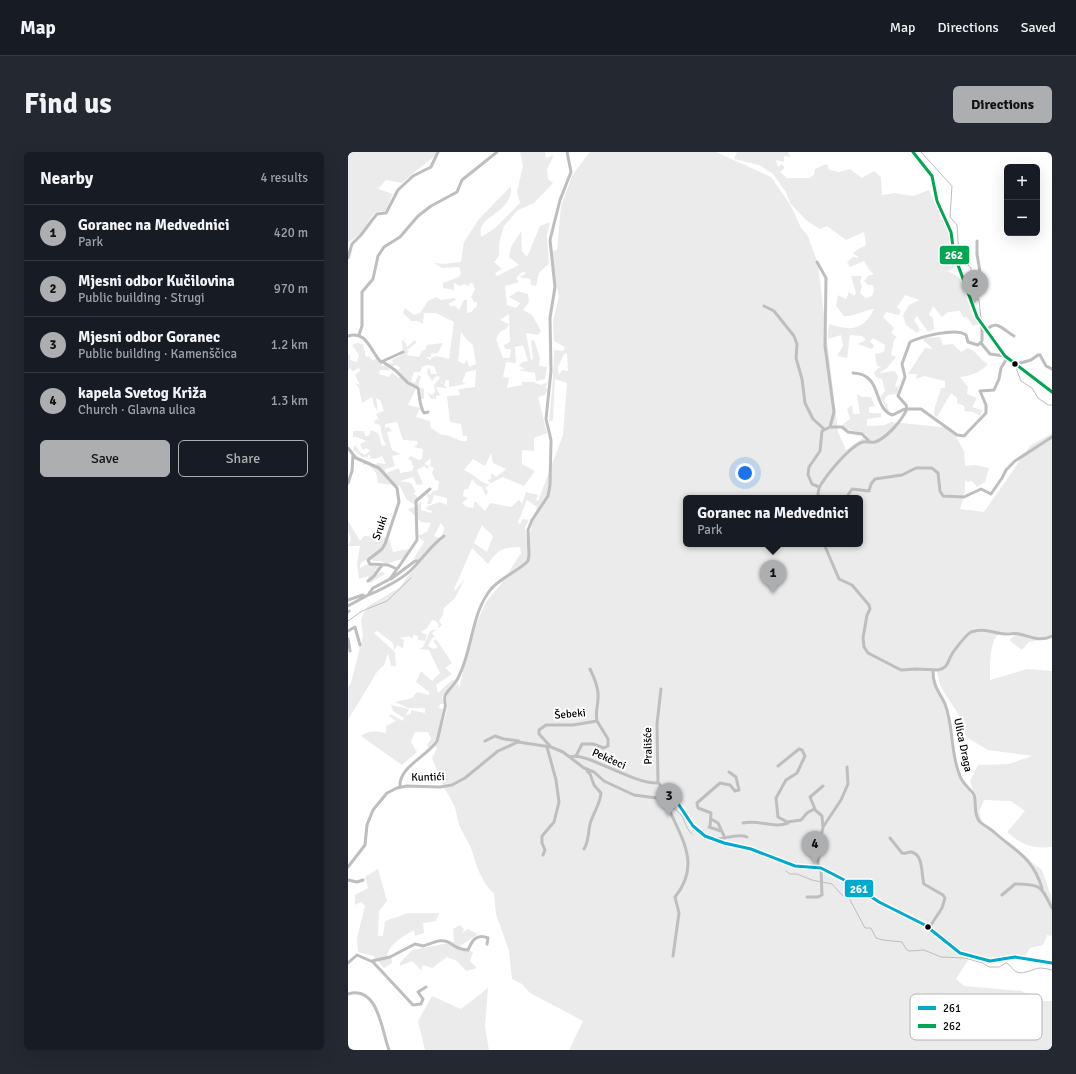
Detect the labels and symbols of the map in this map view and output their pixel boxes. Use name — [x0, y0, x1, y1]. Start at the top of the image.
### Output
line badge: 262 — [939, 245, 970, 265]
text: 262 — [945, 249, 963, 262]
pin: 2 — [962, 270, 988, 303]
unlabelled marker — [1010, 359, 1020, 369]
your location — [735, 463, 755, 483]
street label: Sruki — [370, 514, 390, 542]
pin: 1 — [760, 560, 786, 593]
street label: Šebeki — [554, 705, 586, 722]
street label: Ulica Draga — [951, 717, 975, 774]
street label: Prališće — [641, 727, 655, 765]
street label: Pekčeci — [590, 746, 628, 772]
street label: Kuntići — [411, 770, 445, 784]
pin: 3 — [656, 783, 682, 816]
pin: 4 — [802, 831, 828, 864]
line badge: 261 — [844, 879, 874, 898]
text: 261 — [850, 883, 868, 896]
unlabelled marker — [923, 922, 933, 932]
legend — [910, 994, 1042, 1040]
text: 261 — [943, 1002, 961, 1015]
text: 262 — [943, 1020, 961, 1033]

